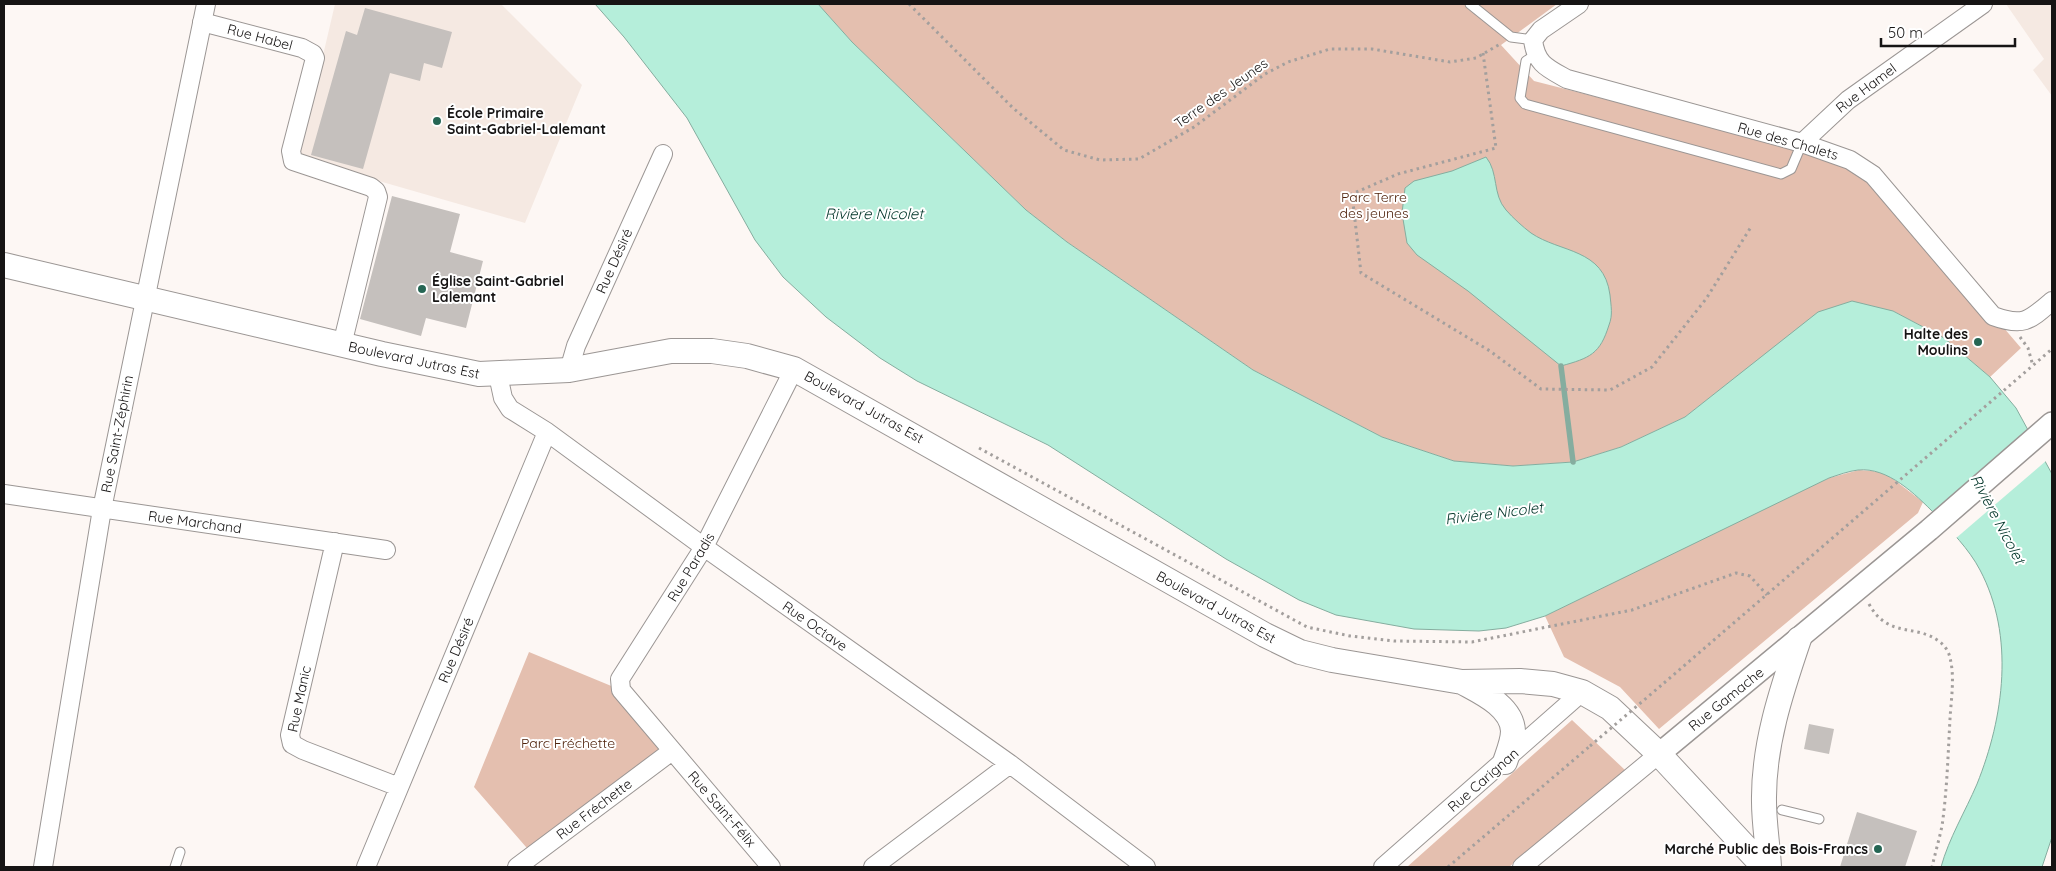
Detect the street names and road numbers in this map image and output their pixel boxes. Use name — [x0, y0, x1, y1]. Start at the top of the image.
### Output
street label: Rue Habel — [225, 20, 295, 54]
street label: Terre des Jeunes — [1171, 54, 1271, 132]
street label: Rue Hamel — [1832, 59, 1900, 117]
street label: Rue des Chalets — [1736, 118, 1840, 164]
street label: Rue Désiré — [592, 225, 636, 296]
street label: Boulevard Jutras Est — [347, 337, 482, 383]
street label: Boulevard Jutras Est — [801, 367, 927, 447]
street label: Rue Saint-Zéphirin — [97, 374, 137, 494]
street label: Rue Marchand — [147, 507, 243, 537]
street label: Rue Paradis — [663, 529, 719, 605]
street label: Boulevard Jutras Est — [1153, 567, 1279, 647]
street label: Rue Octave — [779, 597, 851, 655]
street label: Rue Désiré — [434, 614, 478, 686]
street label: Rue Gamache — [1685, 663, 1767, 735]
street label: Rue Manic — [283, 664, 315, 734]
street label: Rue Carignan — [1444, 744, 1522, 816]
street label: Rue Saint-Félix — [684, 767, 760, 851]
street label: Rue Fréchette — [553, 775, 635, 843]

